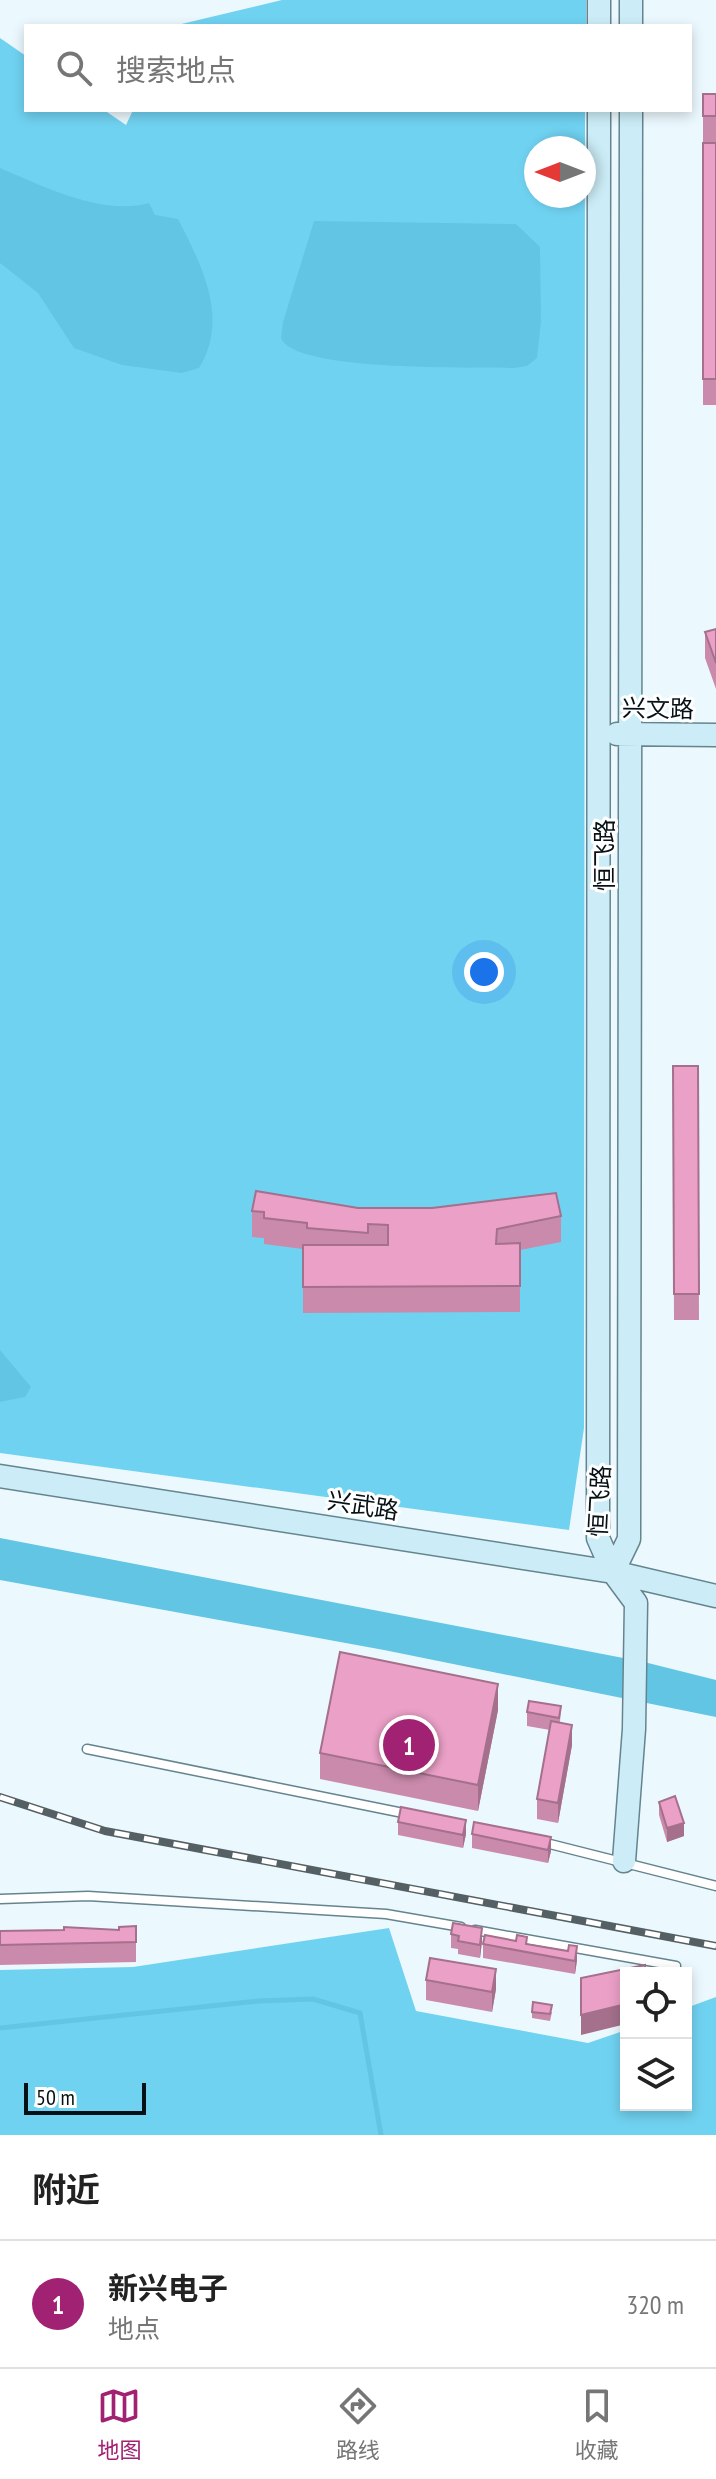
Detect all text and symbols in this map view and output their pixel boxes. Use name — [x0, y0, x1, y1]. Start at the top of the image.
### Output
search box — [24, 24, 692, 112]
icon: search — [52, 46, 96, 90]
text: 搜索地点 — [116, 50, 236, 89]
north arrow — [524, 136, 596, 208]
street label: 兴文路 — [622, 692, 694, 725]
street label: 恒飞路 — [589, 819, 620, 891]
your location — [464, 952, 504, 992]
street label: 恒飞路 — [582, 1464, 617, 1538]
street label: 兴武路 — [325, 1485, 401, 1526]
pin: 1 — [383, 1715, 435, 1775]
map controls — [620, 1967, 692, 2111]
button: locate — [620, 1967, 692, 2039]
button: layers — [620, 2039, 692, 2111]
scale bar — [24, 2079, 146, 2115]
text: 50 m — [36, 2083, 75, 2111]
text: 附近 — [32, 2167, 100, 2211]
text: 新兴电子 — [108, 2268, 228, 2307]
text: 1 — [52, 2288, 64, 2321]
text: 320 m — [626, 2288, 684, 2321]
text: 地点 — [108, 2312, 160, 2345]
tab: 地图 — [97, 2384, 141, 2464]
tab: 路线 — [336, 2384, 380, 2464]
tab: 收藏 — [575, 2384, 619, 2464]

